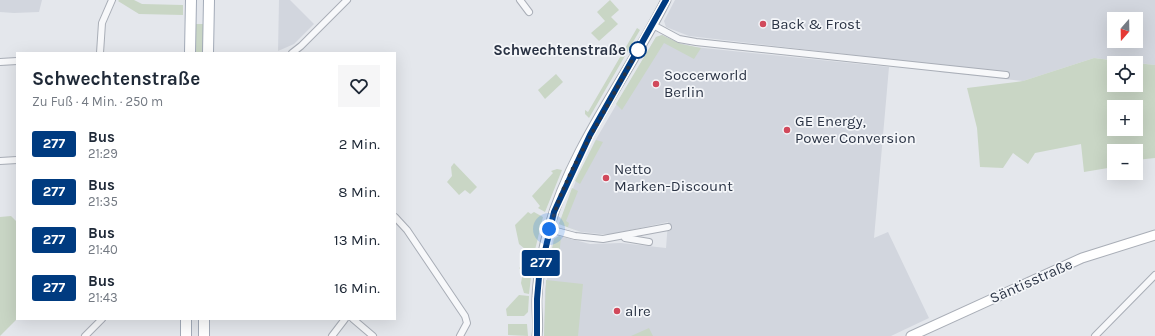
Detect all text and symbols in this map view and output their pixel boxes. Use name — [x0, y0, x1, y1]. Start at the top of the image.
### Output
north arrow — [1107, 12, 1143, 48]
map controls — [1107, 12, 1143, 180]
place label: Back & Frost — [771, 15, 861, 33]
marker: Back & Frost — [758, 19, 768, 29]
place label: Schwechtenstraße — [493, 41, 626, 59]
marker: Schwechtenstraße — [629, 41, 647, 59]
button: locate — [1107, 56, 1143, 92]
button: heart — [338, 65, 380, 107]
place label: Soccerworld Berlin — [664, 66, 747, 101]
text: Schwechtenstraße — [32, 68, 200, 90]
marker: Soccerworld Berlin — [651, 79, 661, 89]
text: Zu Fuß · 4 Min. · 250 m — [32, 94, 163, 109]
button: + — [1107, 100, 1143, 136]
place label: GE Energy, Power Conversion — [795, 112, 916, 147]
marker: GE Energy, Power Conversion — [782, 125, 792, 135]
text: Bus — [88, 128, 115, 146]
text: 277 — [43, 135, 65, 152]
text: 2 Min. — [339, 135, 380, 153]
button: − — [1107, 144, 1143, 180]
text: 21:29 — [88, 146, 118, 161]
place label: Netto Marken-Discount — [614, 160, 733, 195]
marker: Netto Marken-Discount — [601, 173, 611, 183]
text: Bus — [88, 176, 115, 194]
text: 277 — [43, 183, 65, 200]
text: 8 Min. — [338, 183, 380, 201]
text: 21:35 — [88, 194, 118, 209]
your location — [539, 219, 559, 239]
text: Bus — [88, 224, 115, 242]
text: 277 — [43, 231, 65, 248]
text: 13 Min. — [334, 231, 380, 249]
text: 21:40 — [88, 242, 118, 257]
line badge: 277 — [518, 250, 564, 276]
text: 277 — [530, 254, 552, 271]
street label: Säntisstraße — [987, 255, 1075, 307]
text: Bus — [88, 272, 115, 290]
text: 277 — [43, 279, 65, 296]
text: 16 Min. — [334, 279, 380, 297]
text: 21:43 — [88, 290, 118, 305]
place label: alre — [625, 302, 651, 320]
marker: alre — [612, 306, 622, 316]

